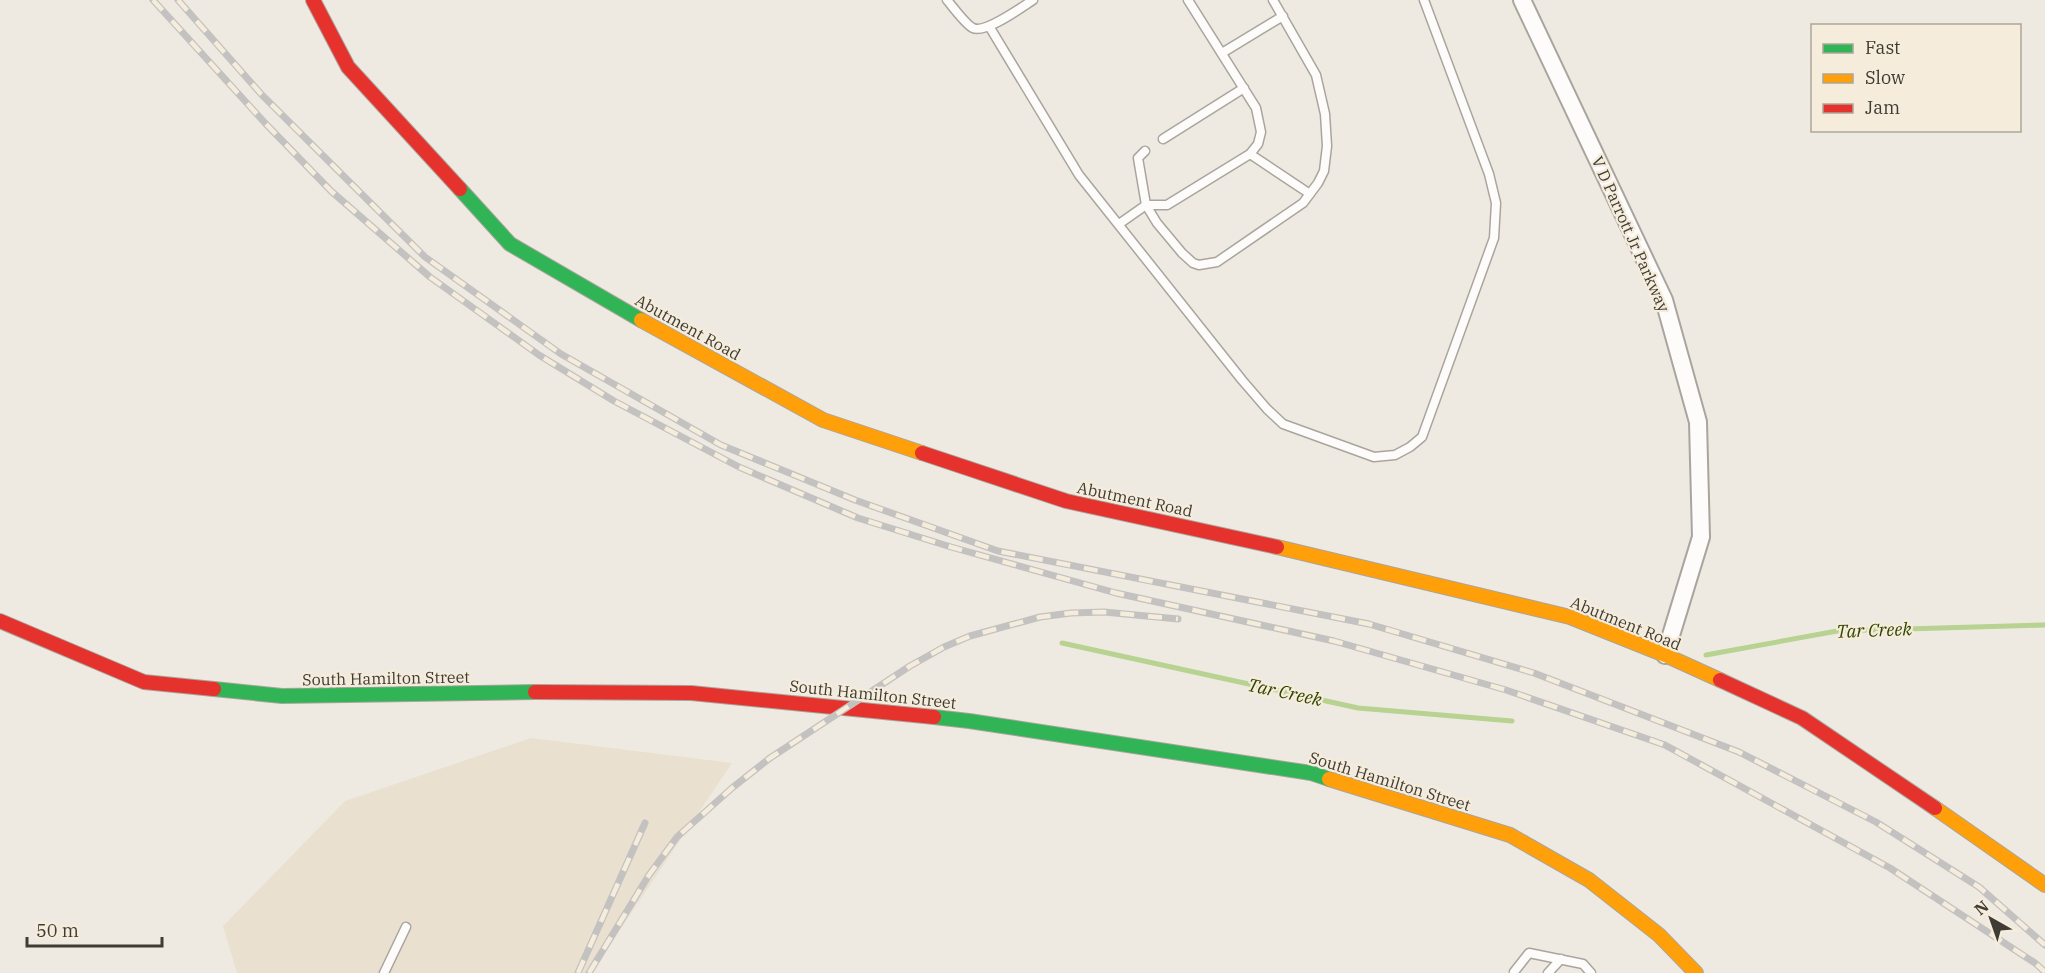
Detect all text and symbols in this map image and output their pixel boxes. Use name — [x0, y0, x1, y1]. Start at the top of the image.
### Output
legend — [1811, 24, 2021, 132]
text: Fast — [1865, 36, 1900, 59]
text: Slow — [1865, 66, 1905, 89]
text: Jam — [1865, 96, 1900, 119]
street label: V D Parrott Jr Parkway — [1588, 153, 1675, 315]
street label: Abutment Road — [632, 290, 745, 364]
street label: Abutment Road — [1075, 477, 1195, 521]
street label: Abutment Road — [1568, 592, 1685, 654]
water label: Tar Creek — [1836, 617, 1913, 643]
street label: South Hamilton Street — [302, 667, 470, 689]
water label: Tar Creek — [1246, 673, 1325, 711]
street label: South Hamilton Street — [789, 675, 958, 713]
street label: South Hamilton Street — [1307, 747, 1473, 815]
north arrow — [1961, 889, 2021, 949]
text: N — [1970, 896, 1993, 919]
scale bar — [27, 910, 162, 948]
text: 50 m — [36, 919, 79, 942]

